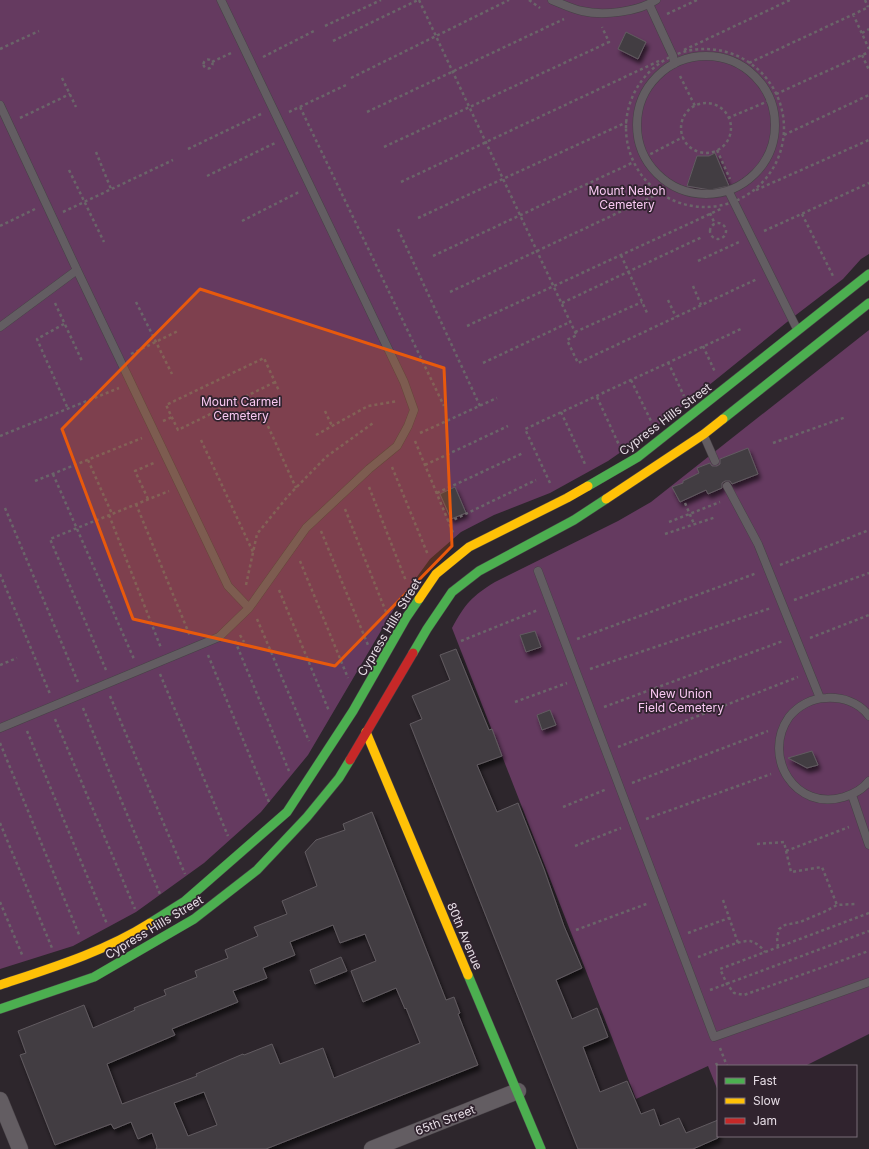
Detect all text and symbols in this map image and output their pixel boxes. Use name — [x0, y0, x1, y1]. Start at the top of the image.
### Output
park label: Mount Neboh Cemetery — [588, 183, 666, 212]
street label: Cypress Hills Street — [616, 379, 714, 459]
park label: Mount Carmel Cemetery — [201, 394, 281, 423]
street label: Cypress Hills Street — [354, 575, 424, 679]
park label: New Union Field Cemetery — [638, 686, 724, 715]
street label: Cypress Hills Street — [102, 892, 206, 962]
street label: 80th Avenue — [444, 900, 486, 972]
legend — [717, 1065, 857, 1137]
text: Fast — [753, 1073, 777, 1088]
text: Slow — [753, 1093, 781, 1108]
street label: 65th Street — [413, 1102, 477, 1138]
text: Jam — [753, 1113, 777, 1128]

